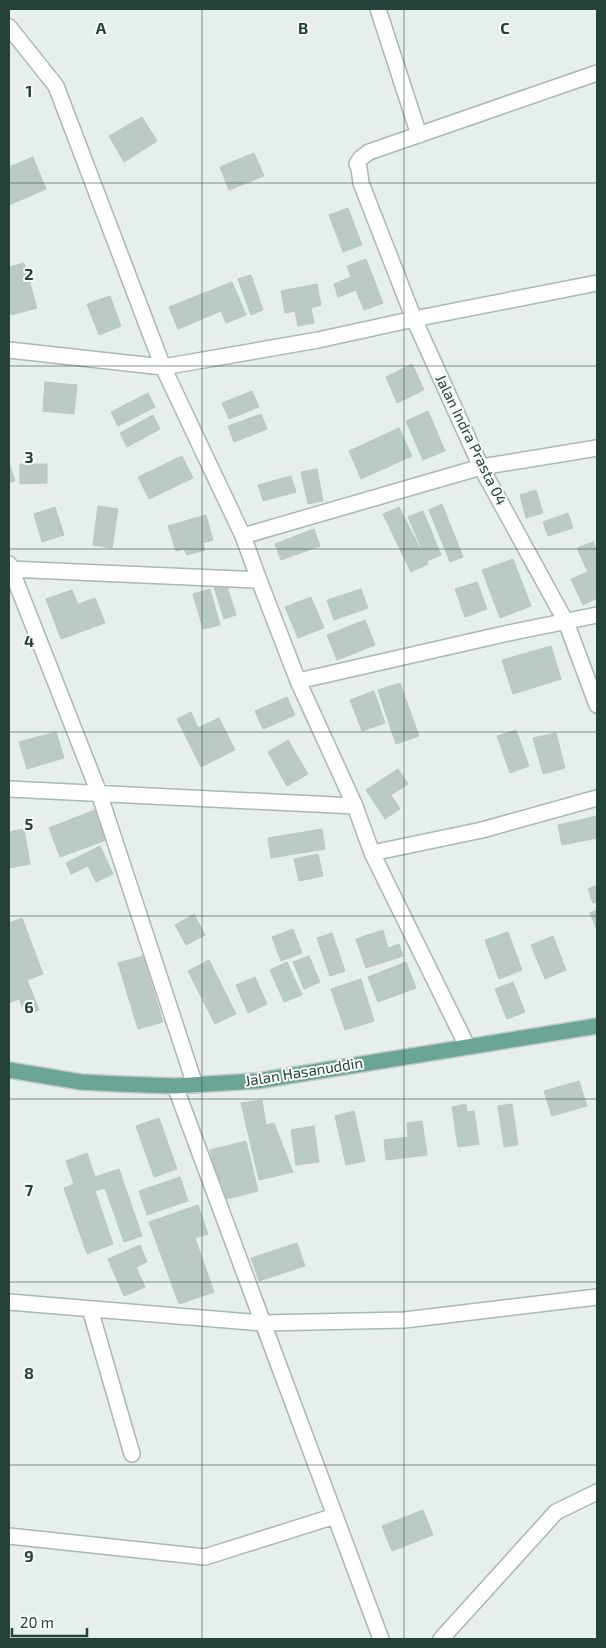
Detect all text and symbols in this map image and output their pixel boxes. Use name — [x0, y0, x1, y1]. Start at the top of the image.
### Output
text: A — [96, 18, 107, 37]
text: B — [298, 18, 308, 37]
text: C — [500, 18, 510, 37]
text: 1 — [26, 81, 32, 100]
text: 2 — [24, 264, 34, 283]
street label: Jalan Indra Prasta 04 — [432, 371, 511, 508]
text: 3 — [24, 447, 34, 466]
text: 4 — [24, 631, 34, 650]
text: 5 — [25, 814, 34, 833]
text: 6 — [24, 997, 34, 1016]
street label: Jalan Hasanuddin — [244, 1053, 364, 1089]
text: 7 — [25, 1180, 34, 1199]
text: 8 — [24, 1363, 34, 1382]
text: 9 — [24, 1546, 34, 1565]
scale bar — [12, 1606, 88, 1638]
text: 20 m — [20, 1613, 54, 1631]

